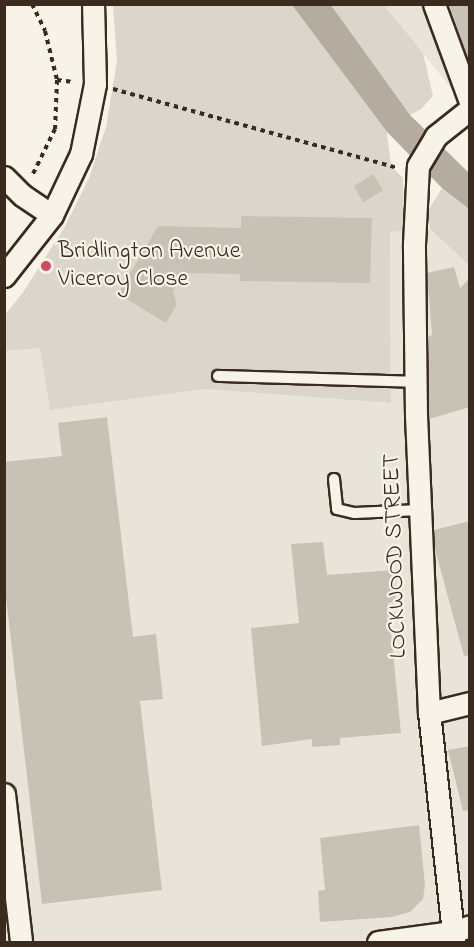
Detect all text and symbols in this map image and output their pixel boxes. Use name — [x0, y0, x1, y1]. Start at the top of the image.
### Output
place label: Bridlington Avenue Viceroy Close — [58, 238, 241, 294]
marker: Bridlington Avenue Viceroy Close — [39, 259, 53, 273]
street label: LOCKWOOD STREET — [378, 453, 414, 659]

